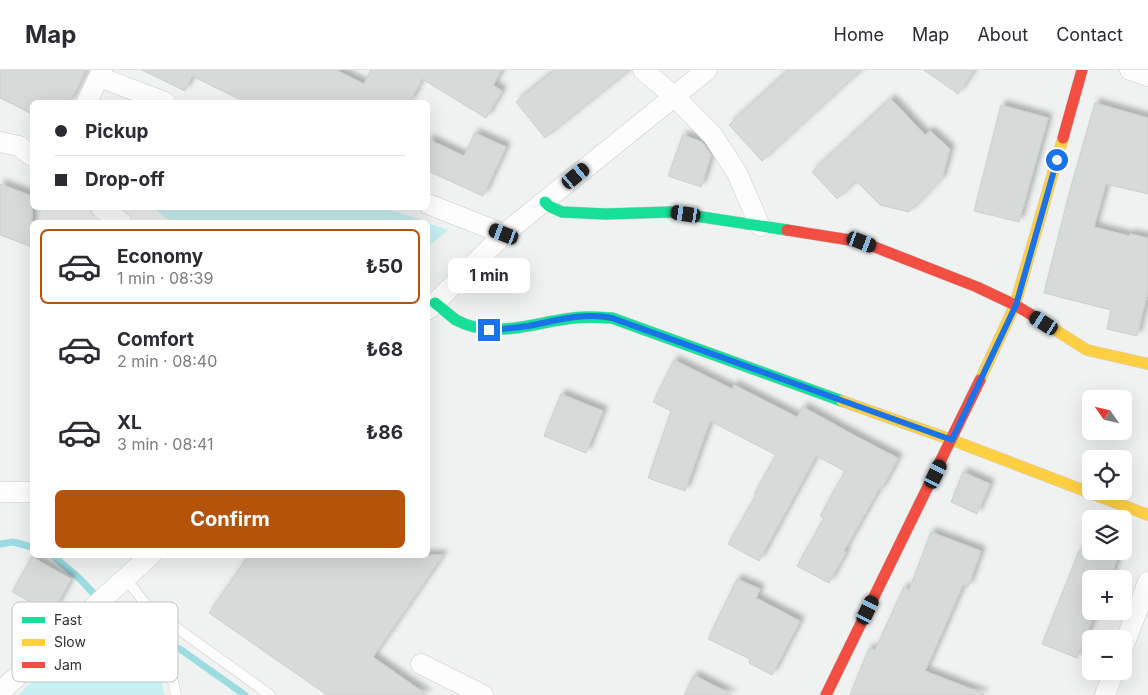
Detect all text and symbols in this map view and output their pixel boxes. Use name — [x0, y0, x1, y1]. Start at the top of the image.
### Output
text: Map — [25, 20, 76, 49]
text: Home — [834, 24, 884, 45]
text: Map — [912, 24, 949, 45]
text: About — [977, 24, 1028, 45]
text: Contact — [1056, 24, 1123, 45]
text: Pickup — [85, 120, 148, 143]
route start — [1046, 149, 1068, 171]
car — [559, 161, 592, 191]
text: Drop-off — [85, 168, 165, 191]
car — [670, 204, 701, 224]
car — [487, 222, 520, 246]
car — [845, 230, 878, 254]
icon: car — [57, 244, 102, 289]
text: Economy — [117, 245, 203, 268]
text: ₺50 — [366, 255, 403, 278]
callout: 1 min — [448, 258, 530, 292]
text: 1 min — [469, 265, 509, 285]
text: 1 min · 08:39 — [117, 268, 213, 288]
car — [1027, 309, 1060, 337]
route end — [478, 319, 500, 341]
icon: car — [57, 327, 102, 372]
text: Comfort — [117, 328, 194, 351]
text: ₺68 — [366, 338, 403, 361]
text: 2 min · 08:40 — [117, 351, 217, 371]
north arrow — [1082, 390, 1132, 440]
map controls — [1082, 390, 1132, 680]
icon: car — [57, 410, 102, 455]
text: XL — [117, 411, 142, 434]
text: ₺86 — [366, 421, 403, 444]
text: 3 min · 08:41 — [117, 434, 213, 454]
button: locate — [1082, 450, 1132, 500]
car — [922, 457, 949, 491]
button: Confirm — [55, 490, 405, 548]
button: layers — [1082, 510, 1132, 560]
button: + — [1082, 570, 1132, 620]
car — [854, 593, 881, 627]
legend — [12, 602, 178, 682]
text: Fast — [54, 611, 82, 628]
button: − — [1082, 630, 1132, 680]
text: Slow — [54, 633, 86, 650]
text: Jam — [54, 656, 82, 673]

